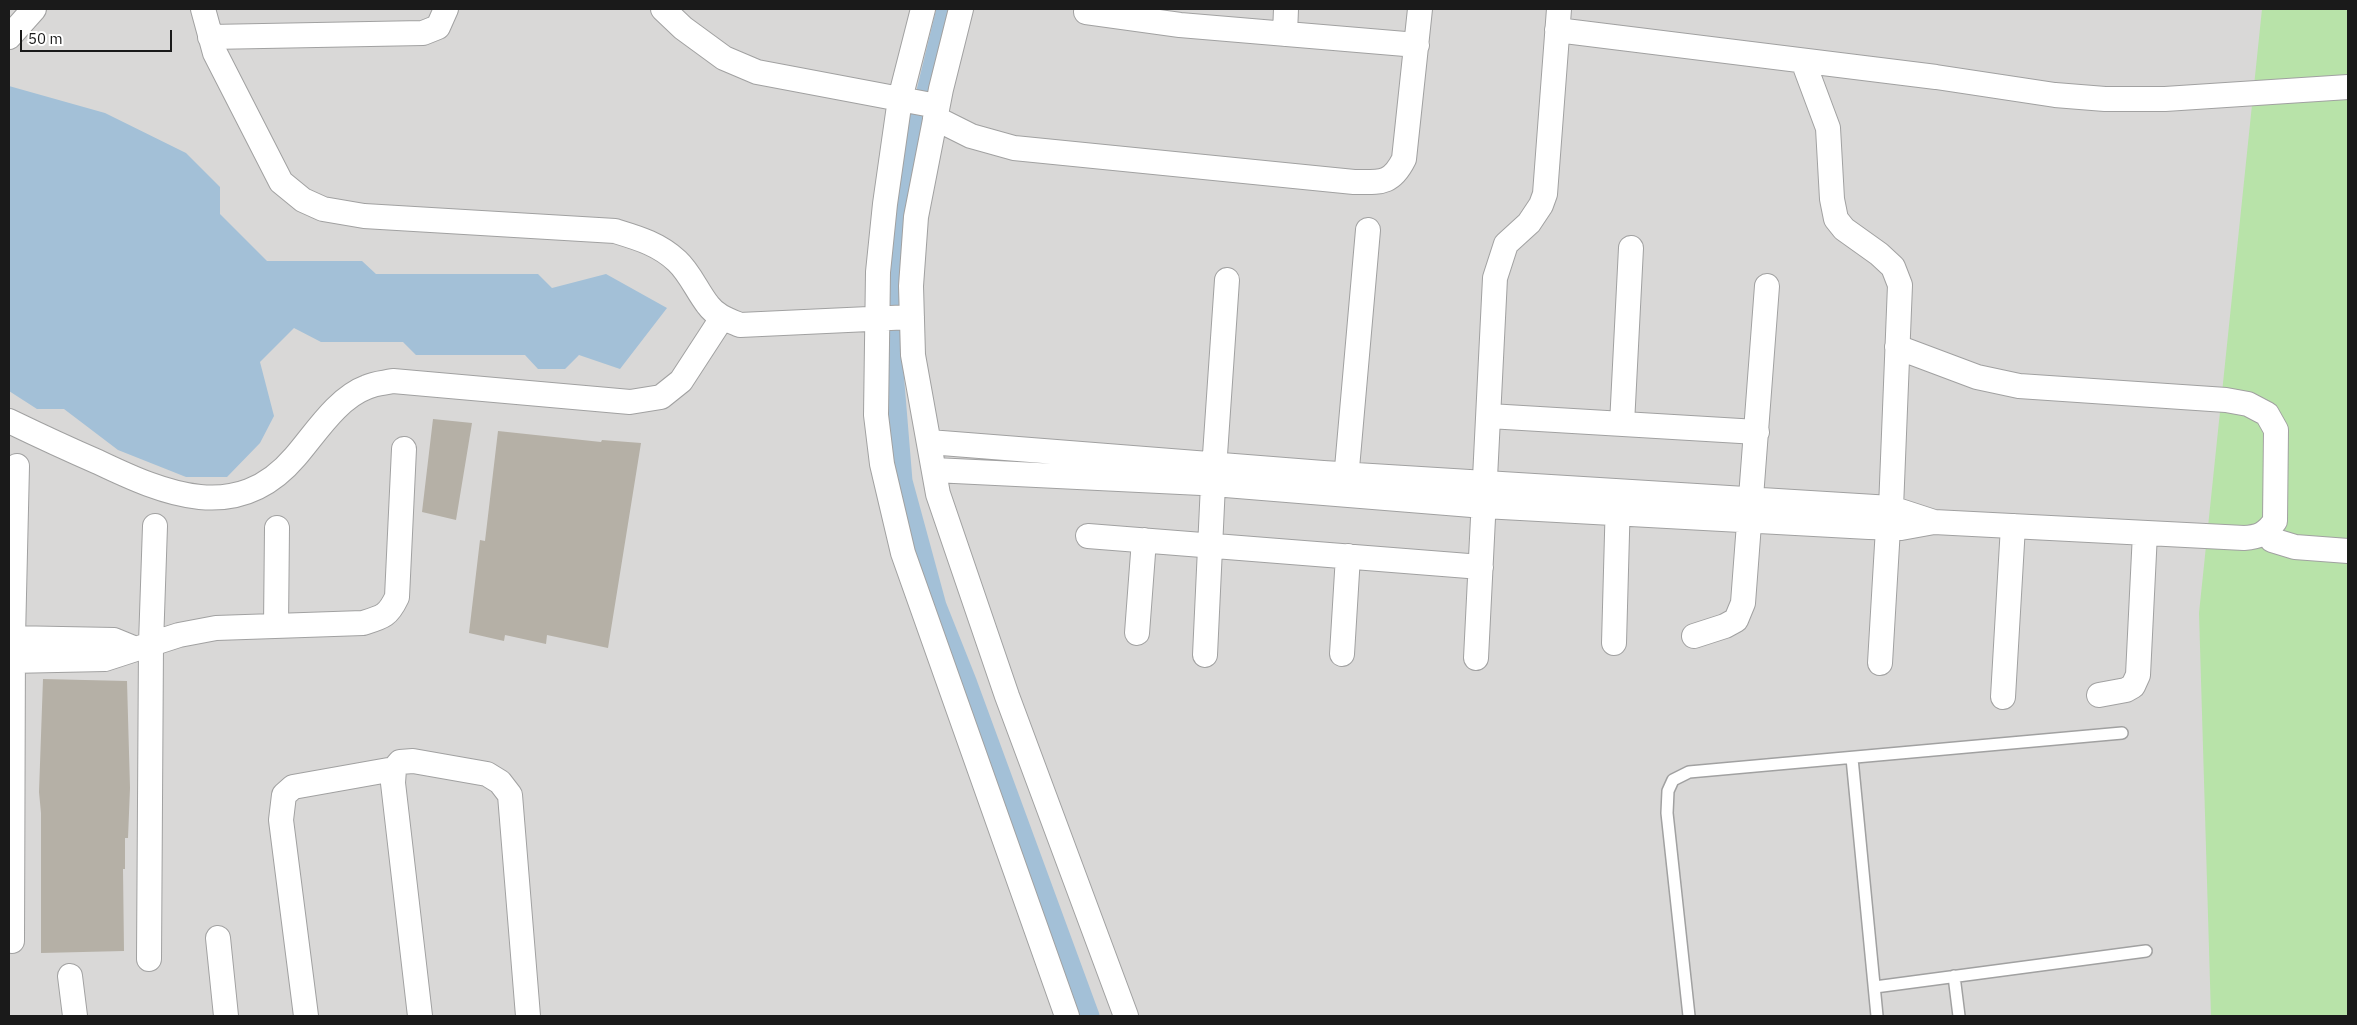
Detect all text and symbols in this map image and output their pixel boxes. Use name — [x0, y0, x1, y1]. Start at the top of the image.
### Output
scale bar — [22, 20, 175, 52]
text: 50 m — [28, 29, 63, 48]

